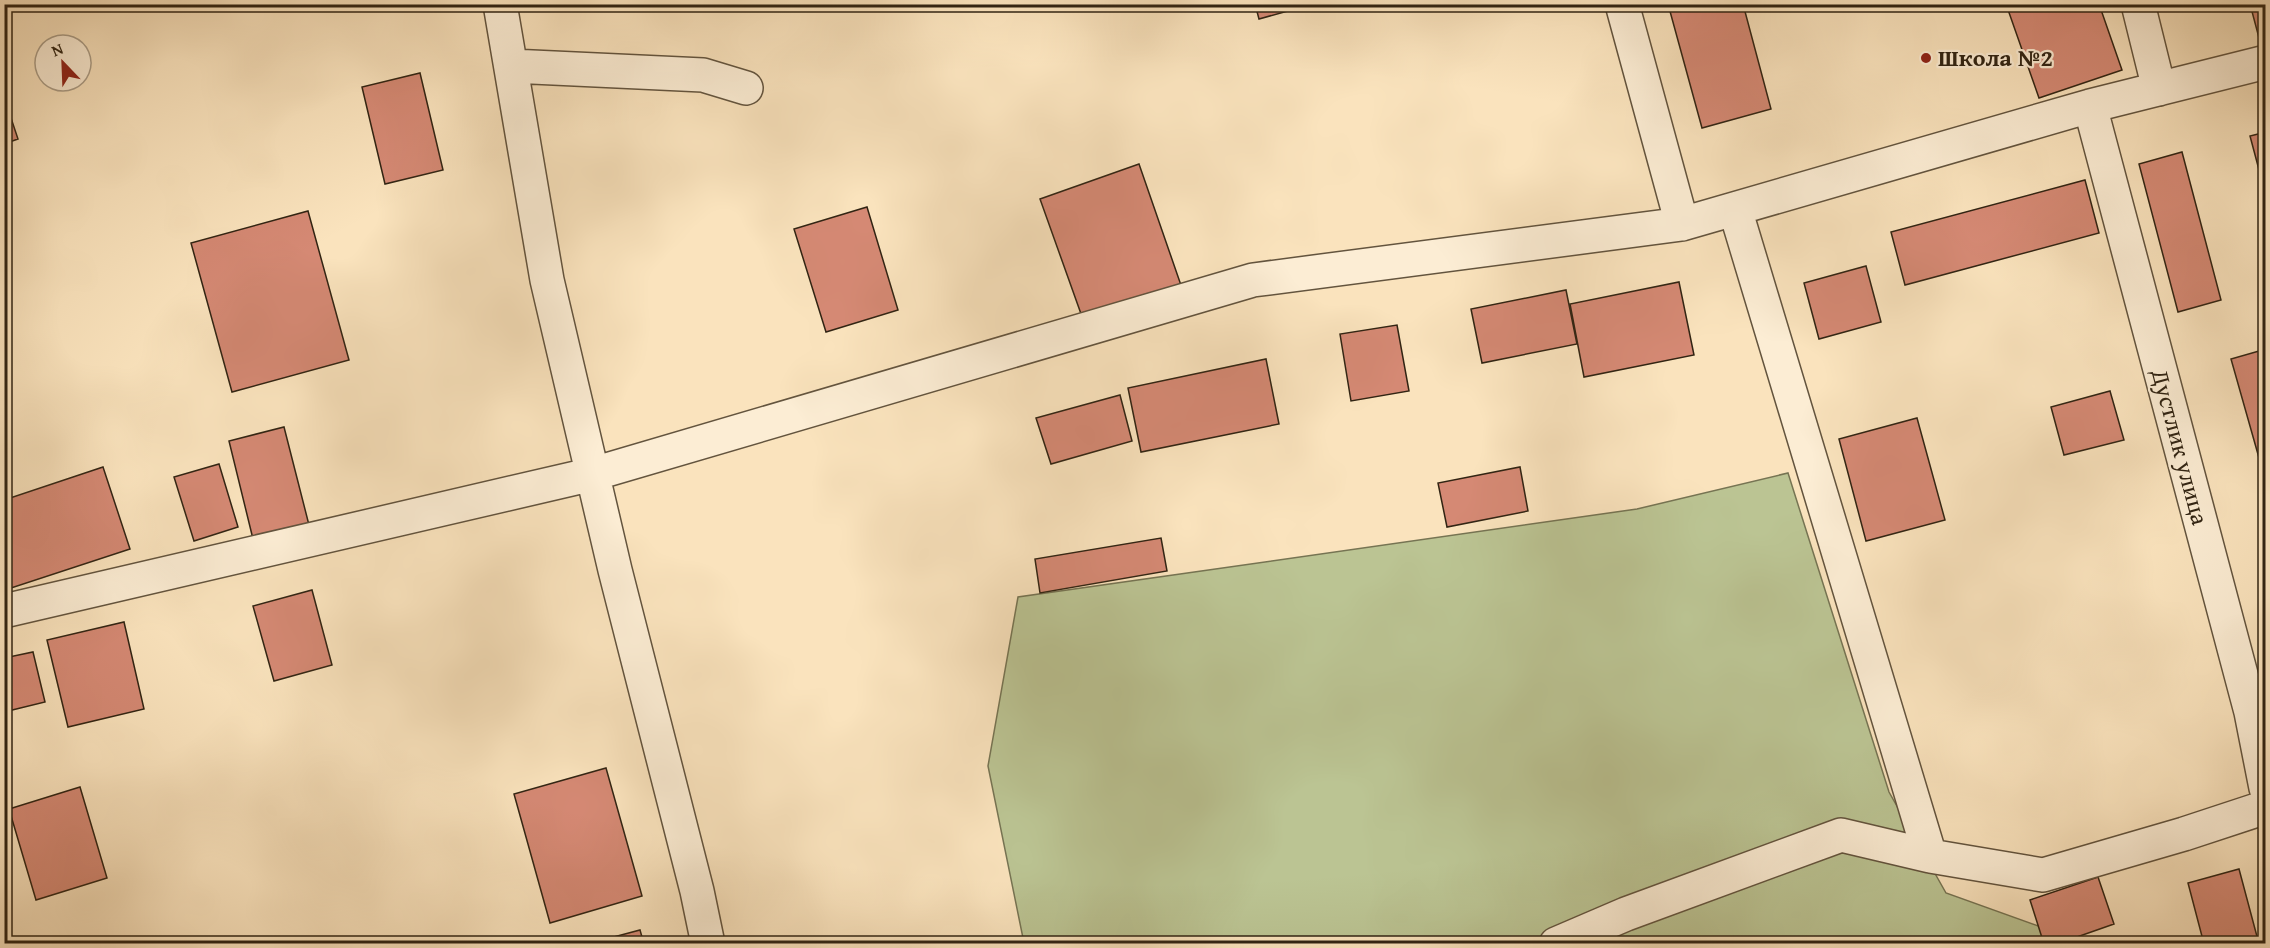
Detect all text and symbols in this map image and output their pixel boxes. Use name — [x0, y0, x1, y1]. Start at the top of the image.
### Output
north arrow — [33, 33, 93, 93]
text: N — [48, 36, 67, 62]
place label: Школа №2 — [1938, 40, 2053, 75]
marker: Школа №2 — [1919, 51, 1933, 65]
street label: Дустлик улица — [2143, 364, 2218, 529]

